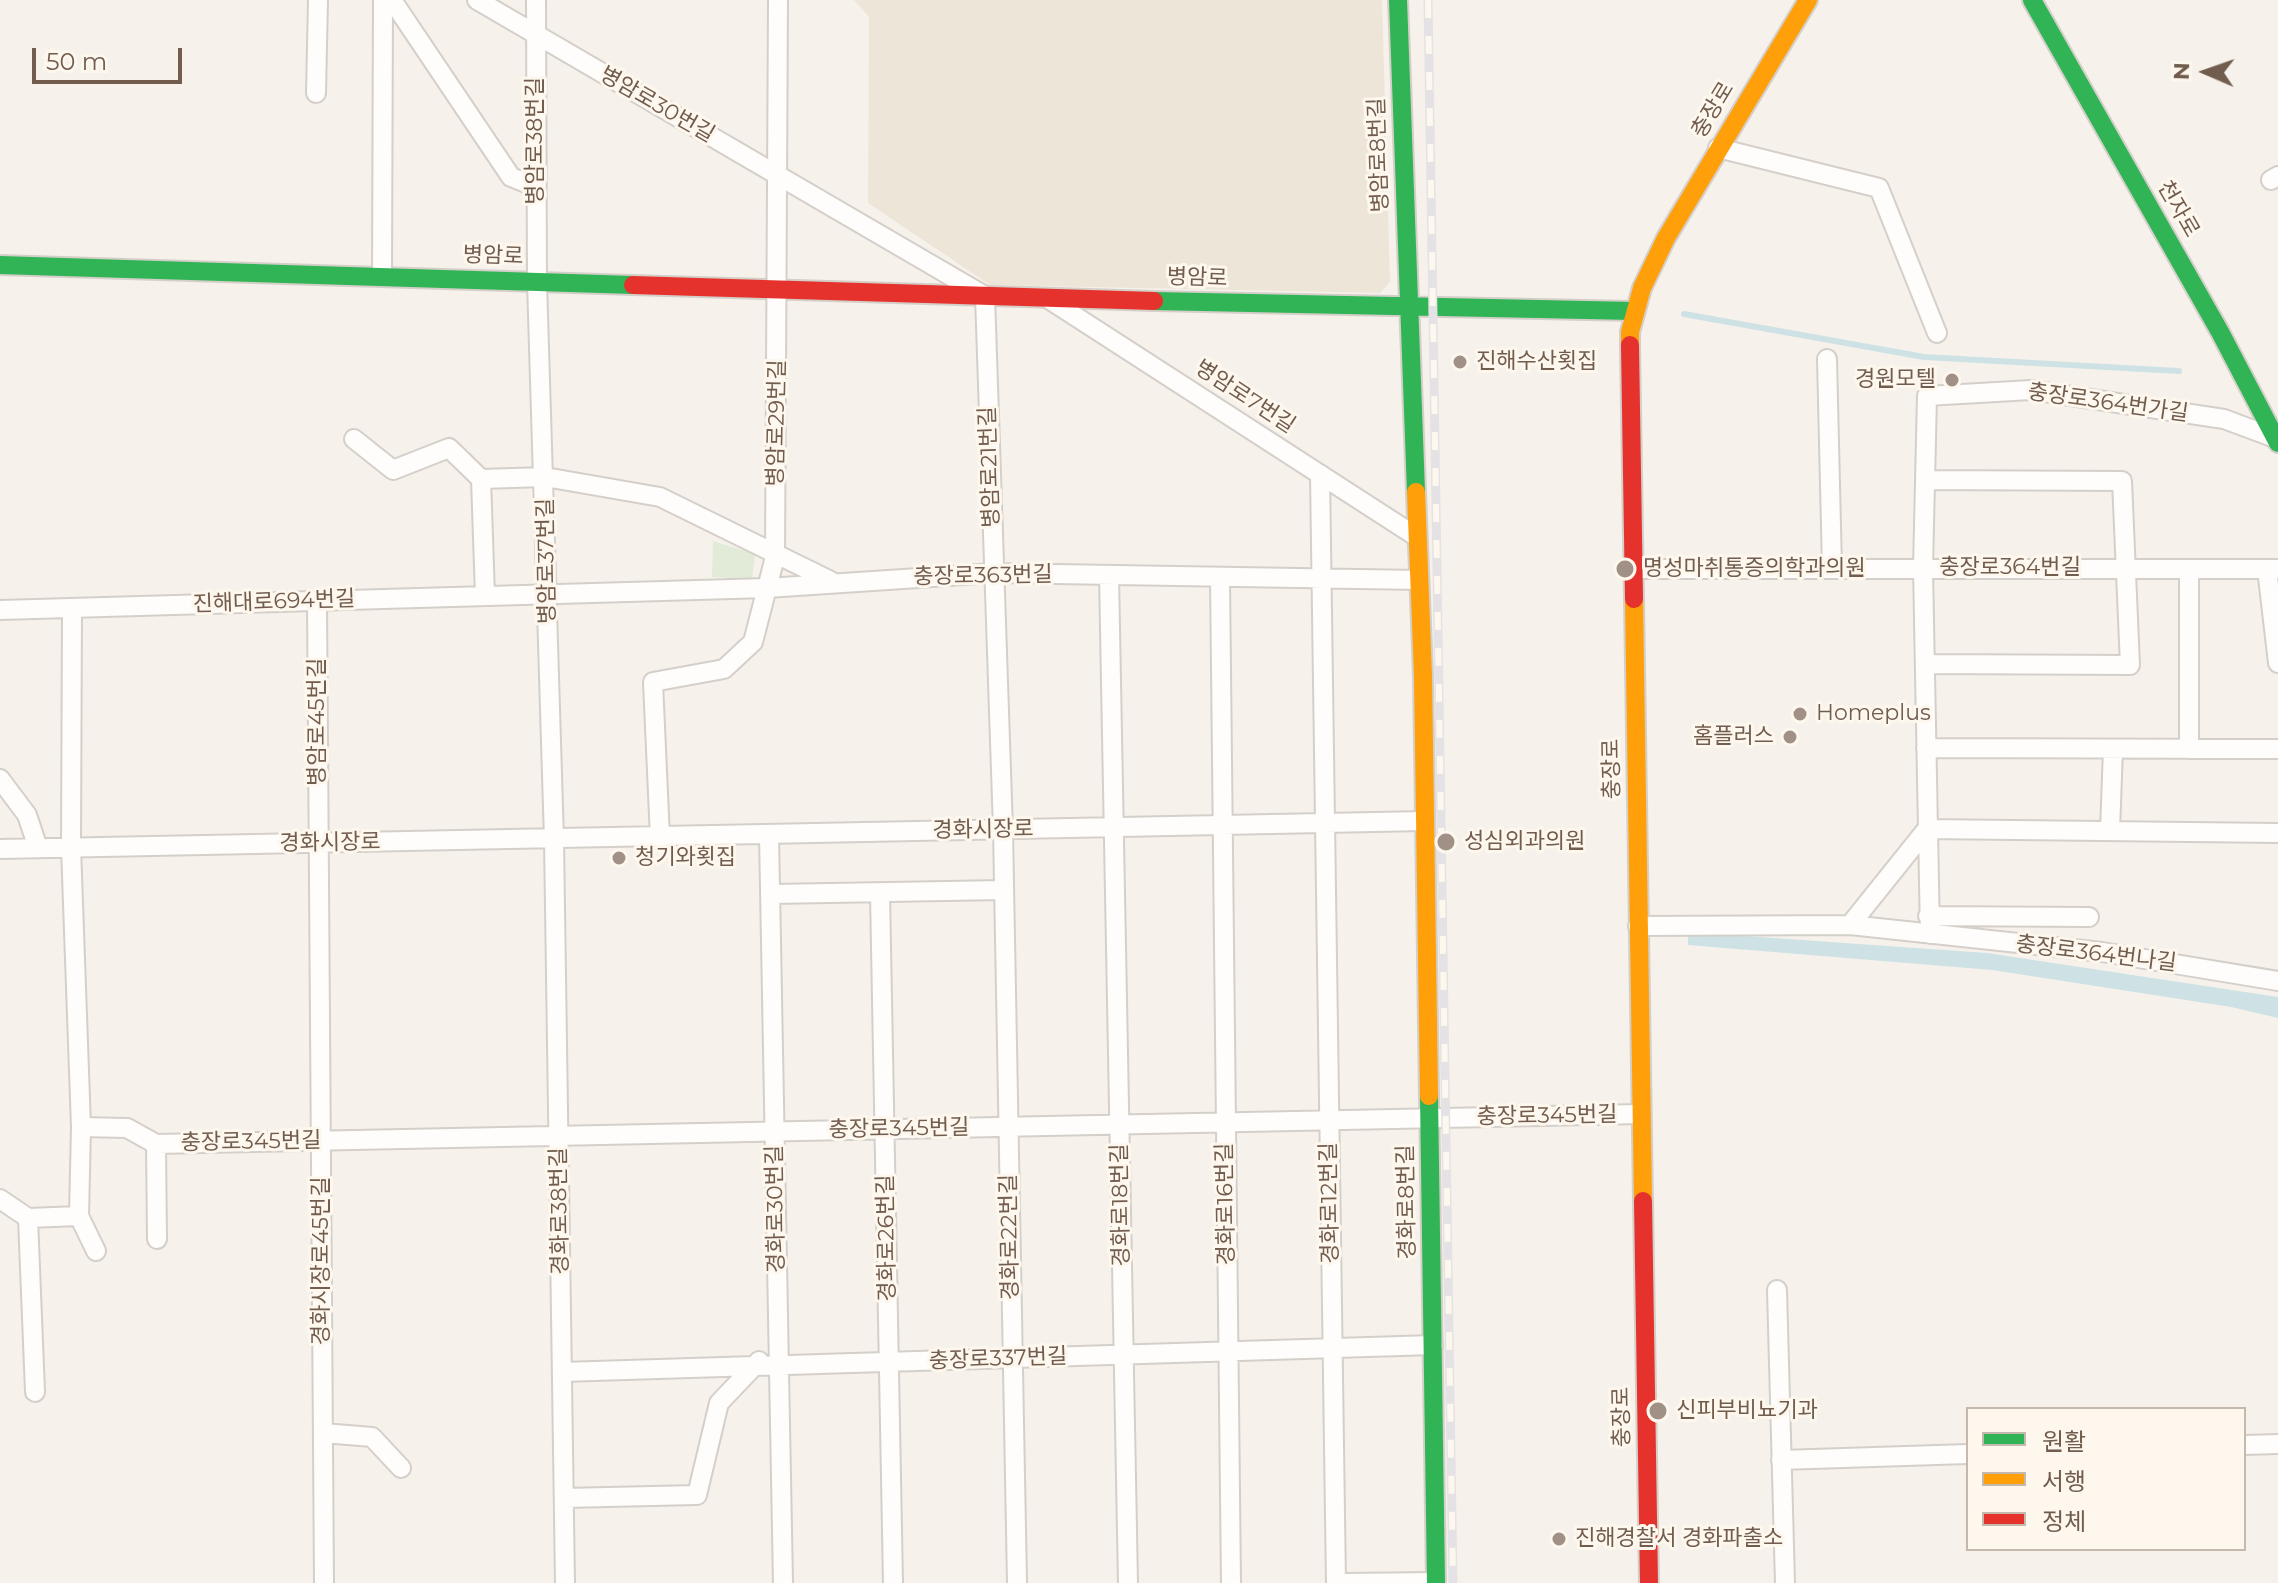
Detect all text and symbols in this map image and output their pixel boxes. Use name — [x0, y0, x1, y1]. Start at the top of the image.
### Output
scale bar — [36, 32, 186, 82]
north arrow — [2166, 32, 2246, 112]
text: 50 m — [46, 47, 107, 76]
street label: 병암로30번길 — [595, 62, 719, 148]
text: N — [2168, 62, 2195, 81]
street label: 병암로38번길 — [523, 77, 549, 205]
street label: 충장로 — [1686, 77, 1740, 143]
street label: 병암로8번길 — [1364, 97, 1394, 213]
street label: 천자로 — [2151, 176, 2205, 242]
street label: 병암로 — [462, 242, 524, 270]
street label: 병암로 — [1166, 264, 1228, 292]
place label: 진해수산횟집 — [1476, 349, 1597, 375]
marker: 진해수산횟집 — [1451, 353, 1469, 371]
street label: 병암로7번길 — [1190, 355, 1300, 439]
street label: 병암로29번길 — [763, 359, 791, 487]
place label: 경원모텔 — [1855, 367, 1936, 393]
marker: 경원모텔 — [1943, 371, 1961, 389]
street label: 충장로364번가길 — [2026, 379, 2190, 427]
street label: 병암로21번길 — [975, 406, 1005, 528]
street label: 병암로37번길 — [533, 498, 561, 624]
street label: 충장로364번길 — [1939, 555, 2081, 581]
place label: 명성마취통증의학과의원 — [1643, 556, 1866, 582]
marker: 명성마취통증의학과의원 — [1614, 558, 1636, 580]
street label: 충장로363번길 — [913, 562, 1053, 590]
street label: 진해대로694번길 — [192, 586, 356, 618]
street label: 병암로45번길 — [305, 658, 331, 786]
place label: Homeplus — [1816, 701, 1931, 727]
marker: Homeplus — [1791, 705, 1809, 723]
place label: 홈플러스 — [1693, 724, 1774, 750]
marker: 홈플러스 — [1781, 728, 1799, 746]
street label: 충장로 — [1598, 738, 1626, 800]
street label: 경화시장로 — [932, 816, 1034, 844]
street label: 경화시장로 — [279, 829, 381, 857]
place label: 성심외과의원 — [1464, 829, 1585, 855]
marker: 성심외과의원 — [1435, 831, 1457, 853]
place label: 청기와횟집 — [635, 845, 736, 871]
marker: 청기와횟집 — [610, 849, 628, 867]
street label: 충장로364번나길 — [2014, 931, 2178, 977]
street label: 충장로345번길 — [1477, 1102, 1617, 1130]
street label: 충장로345번길 — [829, 1115, 969, 1143]
street label: 충장로345번길 — [181, 1128, 321, 1156]
street label: 경화로12번길 — [1316, 1142, 1344, 1264]
street label: 경화로18번길 — [1107, 1143, 1135, 1267]
street label: 경화로16번길 — [1212, 1143, 1240, 1265]
street label: 경화로8번길 — [1393, 1144, 1421, 1260]
street label: 경화로30번길 — [762, 1145, 790, 1273]
street label: 경화로38번길 — [546, 1147, 574, 1275]
street label: 경화로26번길 — [873, 1174, 901, 1302]
street label: 경화로22번길 — [996, 1174, 1024, 1300]
street label: 경화시장로45번길 — [309, 1177, 335, 1345]
street label: 충장로337번길 — [928, 1343, 1068, 1375]
street label: 충장로 — [1608, 1386, 1636, 1448]
place label: 신피부비뇨기과 — [1676, 1398, 1818, 1424]
marker: 신피부비뇨기과 — [1647, 1400, 1669, 1422]
legend — [1966, 1407, 2246, 1551]
text: 원활 — [2042, 1427, 2086, 1456]
text: 서행 — [2042, 1467, 2086, 1496]
text: 정체 — [2042, 1507, 2086, 1536]
place label: 진해경찰서 경화파출소 — [1575, 1526, 1783, 1552]
marker: 진해경찰서 경화파출소 — [1550, 1530, 1568, 1548]

